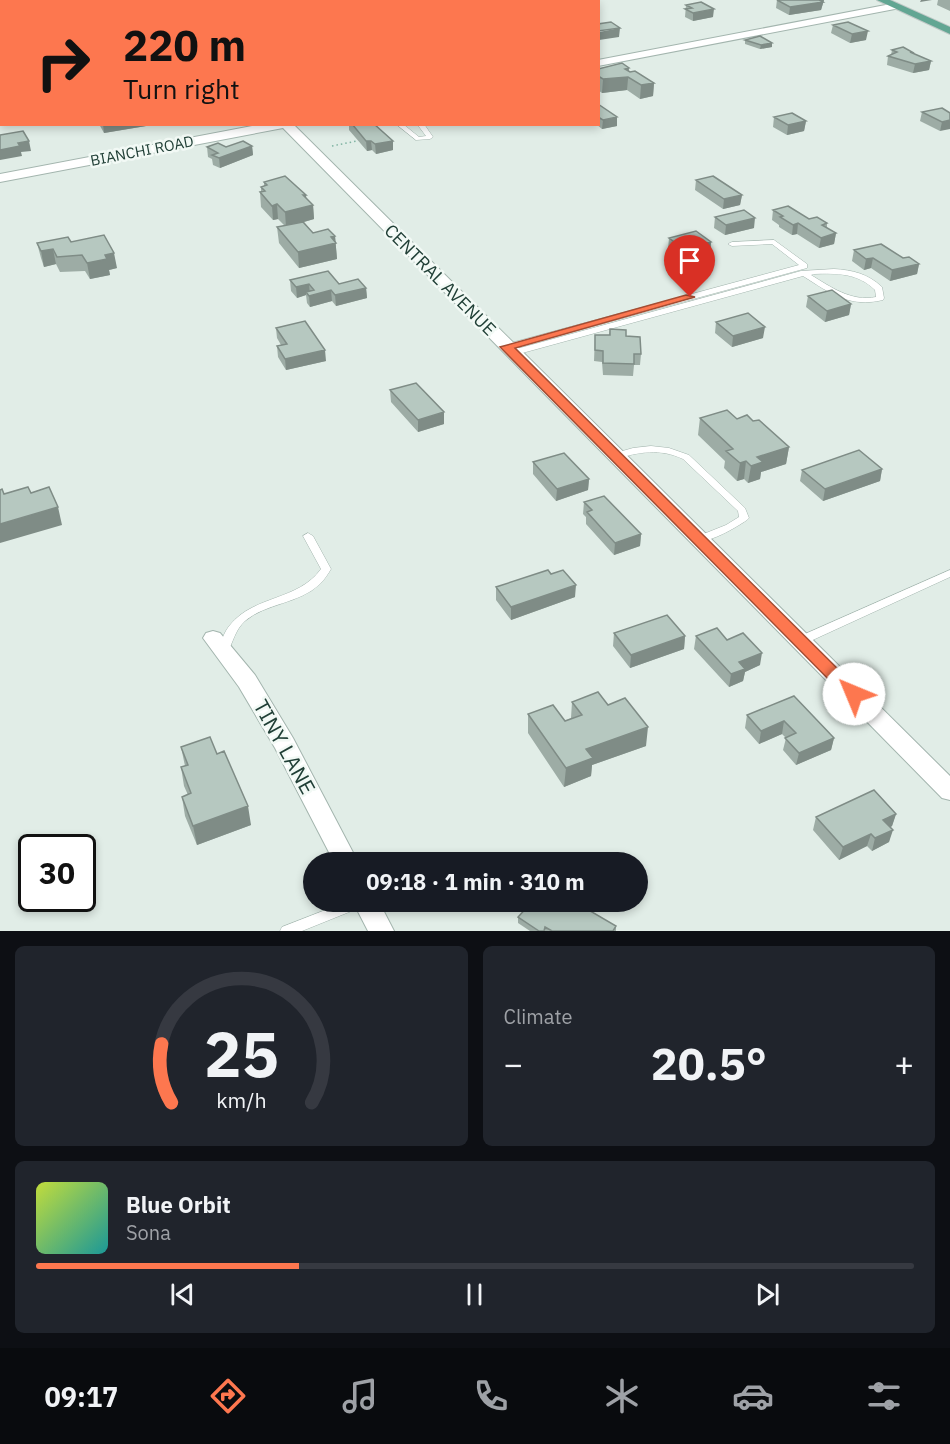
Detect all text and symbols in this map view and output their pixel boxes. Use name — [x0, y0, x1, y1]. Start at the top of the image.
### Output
text: 220 m — [123, 18, 246, 73]
icon: right — [24, 24, 102, 102]
text: Turn right — [123, 71, 240, 106]
street label: BIANCHI ROAD — [89, 131, 195, 170]
street label: CENTRAL AVENUE — [380, 219, 501, 340]
pin — [664, 235, 715, 297]
icon: arrive — [673, 244, 706, 277]
position arrow — [822, 662, 886, 726]
street label: TINY LANE — [247, 694, 322, 799]
speed limit sign: 30 — [18, 834, 96, 912]
text: 09:18 · 1 min · 310 m — [366, 867, 585, 896]
text: Climate — [504, 1003, 572, 1030]
text: 25 — [204, 1013, 279, 1094]
text: 20.5° — [651, 1034, 767, 1092]
text: − — [504, 1042, 523, 1085]
text: + — [894, 1042, 914, 1085]
text: km/h — [216, 1086, 266, 1114]
text: Blue Orbit — [126, 1190, 231, 1219]
text: Sona — [126, 1219, 171, 1246]
icon: previous — [166, 1278, 199, 1311]
icon: pause — [458, 1278, 491, 1311]
icon: next — [751, 1278, 784, 1311]
icon: directions — [207, 1375, 249, 1417]
icon: music — [339, 1375, 381, 1417]
icon: phone — [470, 1375, 512, 1417]
icon: climate — [601, 1375, 643, 1417]
icon: car — [732, 1375, 774, 1417]
icon: filters — [863, 1375, 905, 1417]
text: 09:17 — [45, 1379, 118, 1414]

